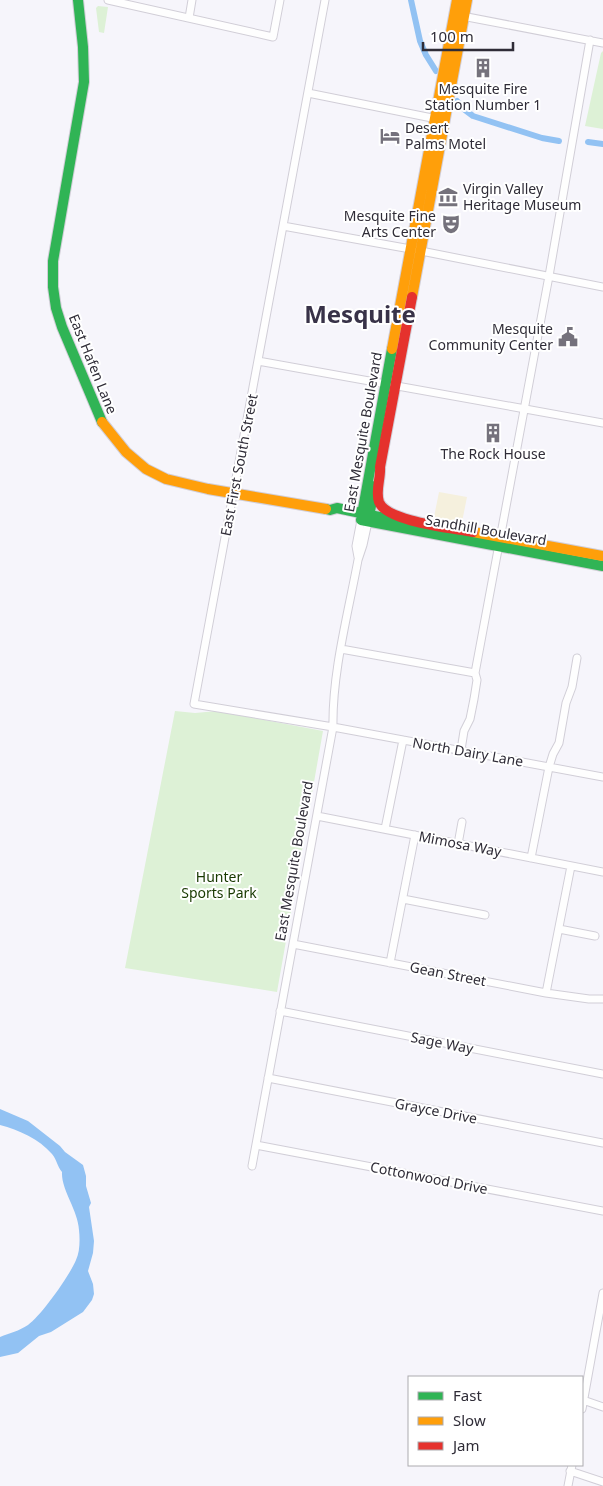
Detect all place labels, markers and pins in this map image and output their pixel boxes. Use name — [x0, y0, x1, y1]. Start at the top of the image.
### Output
building icon: Mesquite Fire Station Number 1 — [472, 57, 494, 79]
place label: Mesquite Fire Station Number 1 — [425, 79, 541, 114]
place label: Desert Palms Motel — [405, 118, 486, 153]
hotel icon: Desert Palms Motel — [379, 125, 401, 147]
place label: Virgin Valley Heritage Museum — [463, 179, 581, 214]
museum icon: Virgin Valley Heritage Museum — [437, 186, 459, 208]
place label: Mesquite Fine Arts Center — [344, 206, 436, 241]
theatre icon: Mesquite Fine Arts Center — [440, 213, 462, 235]
place label: Mesquite Community Center — [429, 319, 553, 354]
public building icon: Mesquite Community Center — [557, 326, 579, 348]
building icon: The Rock House — [482, 422, 504, 444]
place label: The Rock House — [440, 444, 546, 463]

